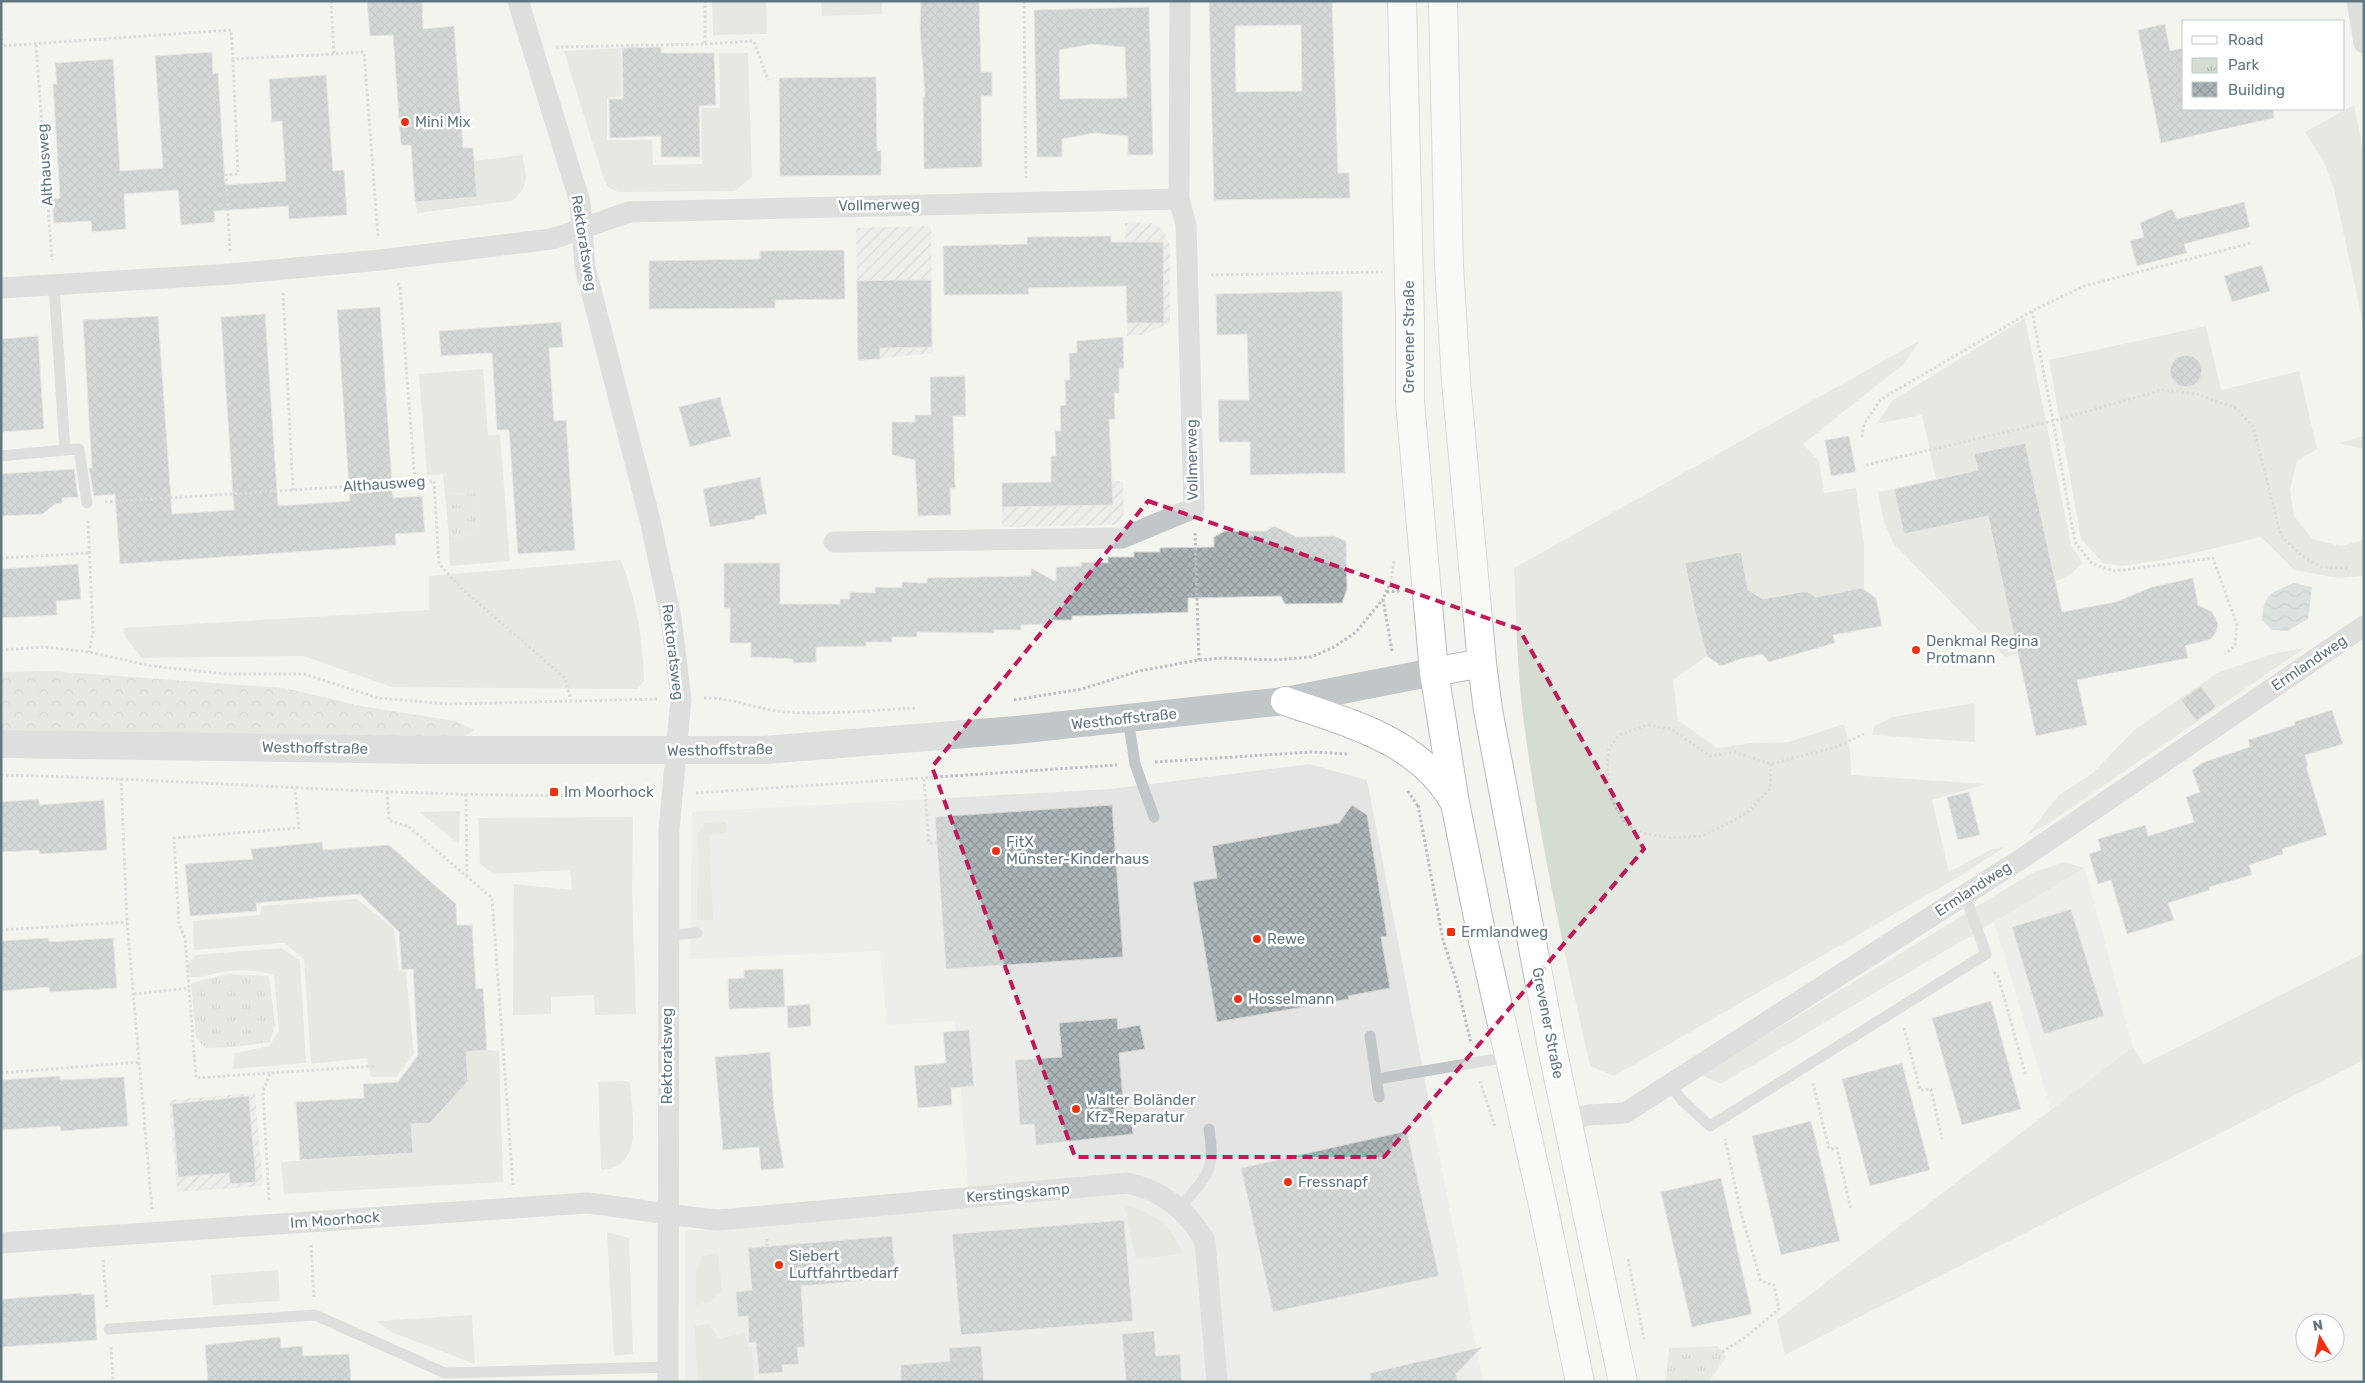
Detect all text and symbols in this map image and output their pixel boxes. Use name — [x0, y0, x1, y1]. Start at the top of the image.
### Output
legend — [2182, 20, 2345, 110]
text: Road — [2228, 31, 2264, 49]
text: Park — [2228, 56, 2259, 74]
text: Building — [2228, 81, 2285, 99]
place label: Mini Mix — [415, 113, 471, 131]
marker: Mini Mix — [399, 116, 411, 128]
street label: Althausweg — [33, 123, 57, 207]
street label: Rektoratsweg — [568, 194, 600, 292]
street label: Vollmerweg — [838, 195, 920, 215]
street label: Grevener Straße — [1400, 280, 1418, 394]
street label: Vollmerweg — [1182, 419, 1202, 501]
street label: Althausweg — [342, 472, 426, 496]
street label: Rektoratsweg — [658, 603, 688, 701]
street label: Ermlandweg — [2268, 631, 2350, 695]
place label: Denkmal Regina Protmann — [1926, 632, 2039, 667]
marker: Denkmal Regina Protmann — [1910, 644, 1922, 656]
street label: Westhoffstraße — [1070, 704, 1178, 734]
street label: Westhoffstraße — [262, 738, 368, 758]
street label: Westhoffstraße — [667, 740, 773, 760]
place label: Im Moorhock — [564, 783, 654, 801]
marker: Im Moorhock — [548, 786, 560, 798]
place label: FitX Münster-Kinderhaus — [1006, 833, 1149, 868]
marker: FitX Münster-Kinderhaus — [990, 845, 1002, 857]
street label: Ermlandweg — [1932, 858, 2014, 920]
place label: Ermlandweg — [1461, 923, 1548, 941]
marker: Ermlandweg — [1445, 926, 1457, 938]
place label: Rewe — [1267, 930, 1305, 948]
marker: Rewe — [1251, 933, 1263, 945]
street label: Grevener Straße — [1528, 966, 1568, 1080]
place label: Hosselmann — [1248, 990, 1334, 1008]
marker: Hosselmann — [1232, 993, 1244, 1005]
street label: Rektoratsweg — [658, 1008, 676, 1104]
place label: Walter Boländer Kfz-Reparatur — [1086, 1091, 1196, 1126]
marker: Walter Boländer Kfz-Reparatur — [1070, 1103, 1082, 1115]
place label: Fressnapf — [1298, 1173, 1368, 1191]
marker: Fressnapf — [1282, 1176, 1294, 1188]
street label: Kerstingskamp — [966, 1180, 1070, 1206]
street label: Im Moorhock — [290, 1208, 381, 1232]
place label: Siebert Luftfahrtbedarf — [789, 1247, 899, 1282]
marker: Siebert Luftfahrtbedarf — [773, 1259, 785, 1271]
north arrow — [2295, 1313, 2345, 1363]
text: N — [2311, 1316, 2324, 1335]

